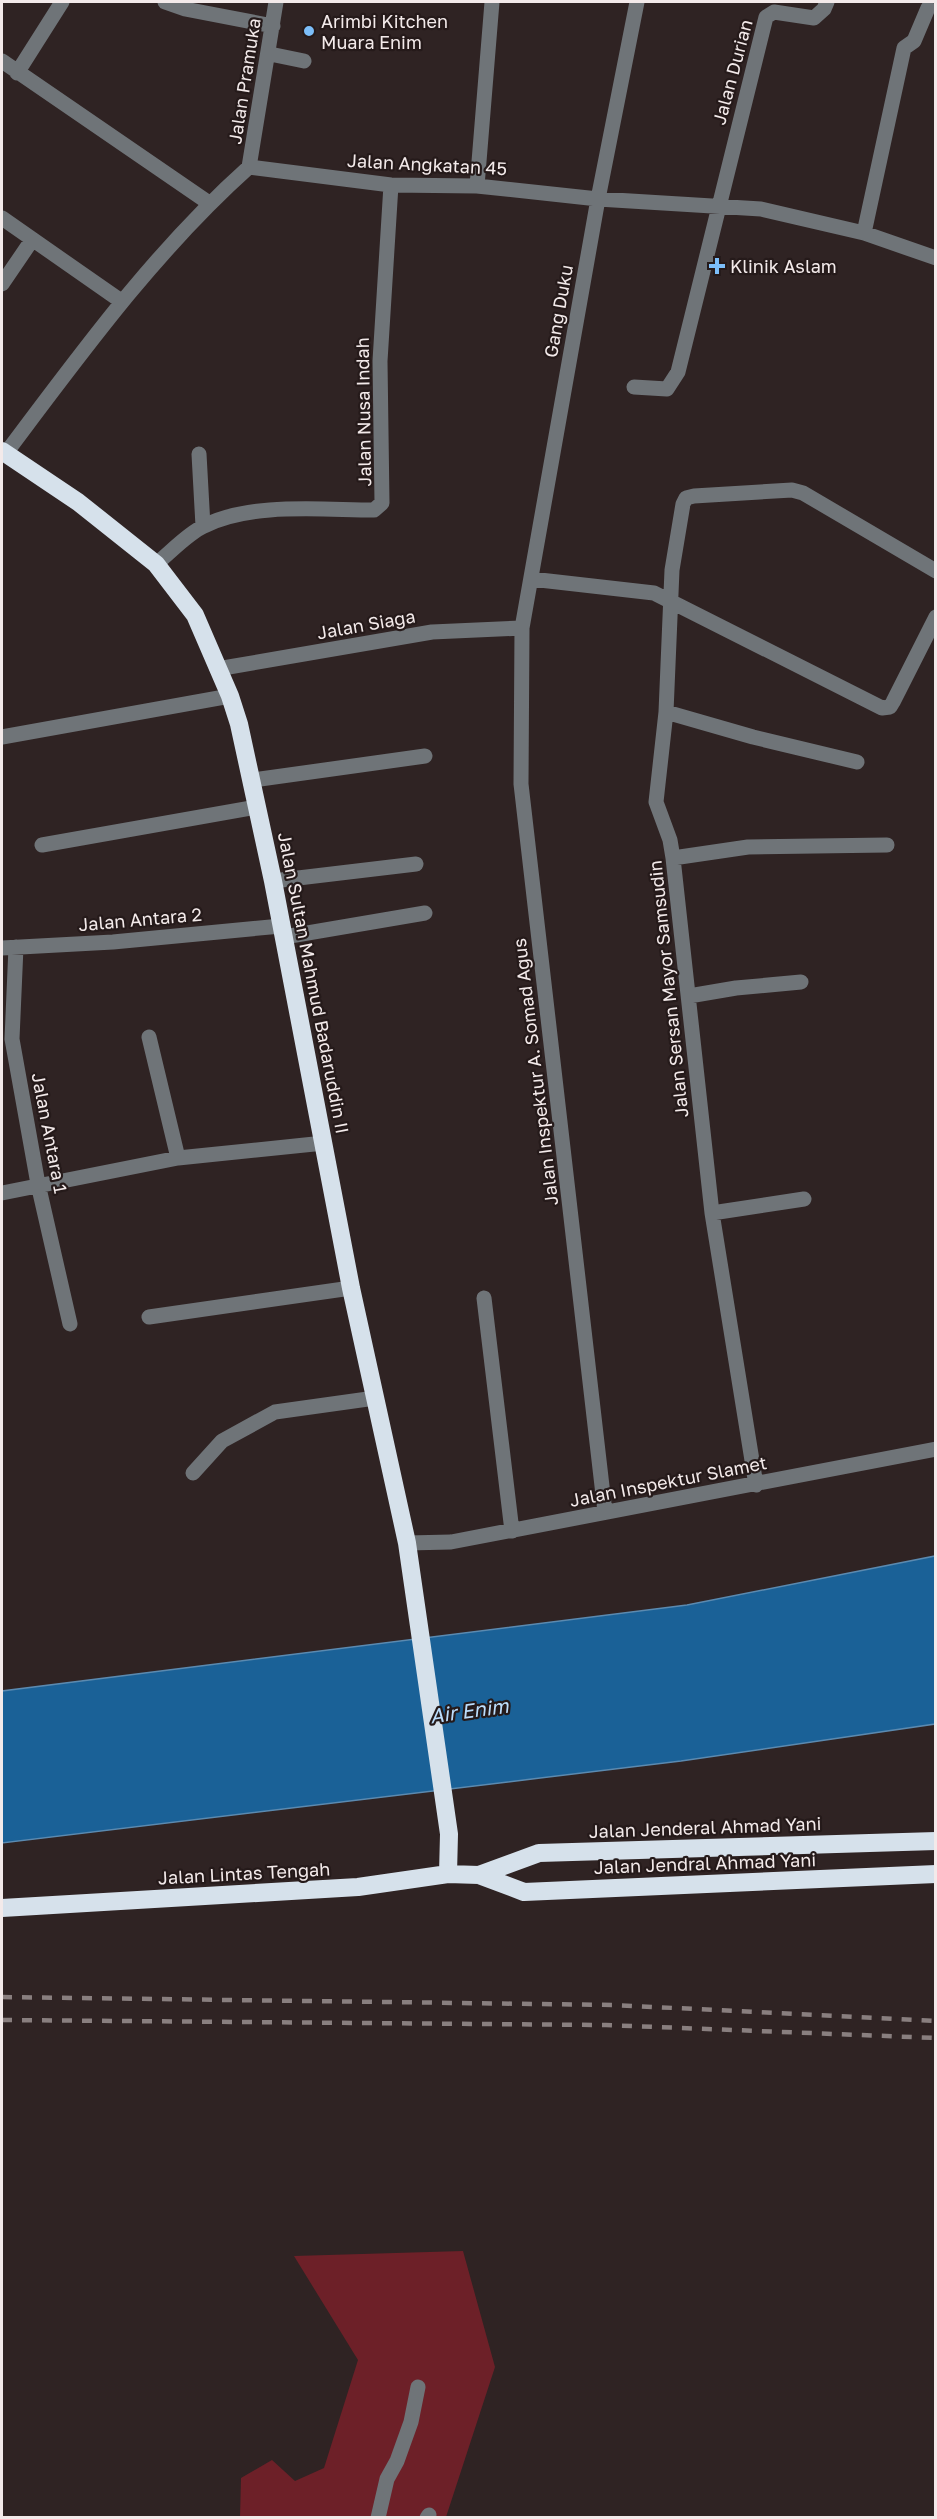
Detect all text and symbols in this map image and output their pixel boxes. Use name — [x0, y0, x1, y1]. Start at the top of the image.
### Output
place label: Arimbi Kitchen Muara Enim — [321, 10, 448, 53]
street label: Jalan Pramuka — [223, 16, 265, 146]
street label: Jalan Durian — [707, 17, 757, 127]
marker: Arimbi Kitchen Muara Enim — [302, 24, 316, 38]
street label: Jalan Angkatan 45 — [346, 149, 508, 179]
place label: Klinik Aslam — [730, 255, 837, 277]
marker: Klinik Aslam — [708, 257, 726, 275]
street label: Gang Duku — [539, 263, 577, 359]
street label: Jalan Nusa Indah — [351, 337, 375, 487]
street label: Jalan Siaga — [315, 605, 417, 643]
street label: Jalan Sultan Mahmud Badaruddin II — [274, 830, 354, 1136]
street label: Jalan Sersan Mayor Samsudin — [644, 859, 692, 1119]
street label: Jalan Antara 2 — [77, 903, 203, 935]
street label: Jalan Inspektur A. Somad Agus — [508, 937, 562, 1207]
street label: Jalan Antara 1 — [28, 1071, 73, 1195]
street label: Jalan Inspektur Slamet — [567, 1451, 769, 1511]
water label: Air Enim — [428, 1692, 511, 1727]
street label: Jalan Jenderal Ahmad Yani — [588, 1812, 822, 1842]
street label: Jalan Jendral Ahmad Yani — [593, 1848, 817, 1878]
street label: Jalan Lintas Tengah — [157, 1858, 331, 1888]

